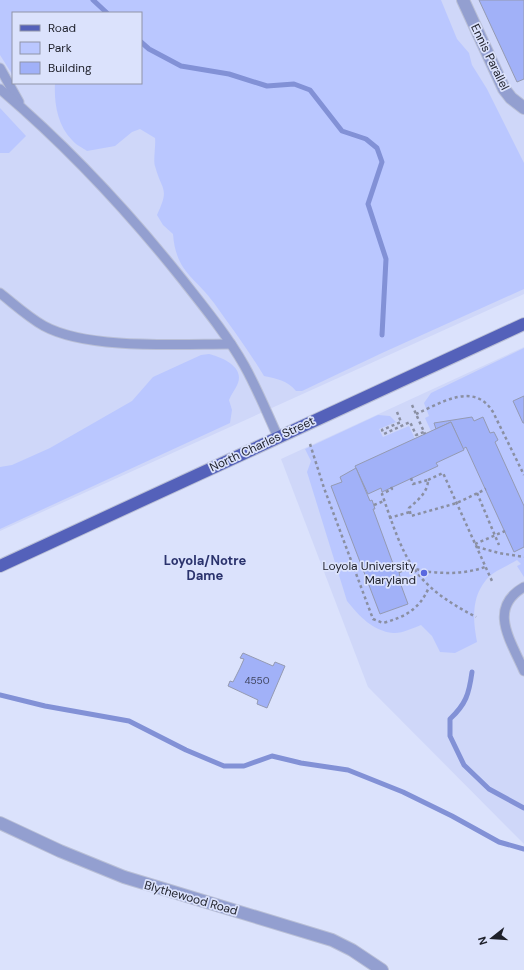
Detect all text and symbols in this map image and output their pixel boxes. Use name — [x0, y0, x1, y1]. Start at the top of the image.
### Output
legend — [12, 12, 142, 84]
text: Road — [48, 20, 76, 36]
street label: Ennis Parallel — [467, 21, 513, 93]
text: Park — [48, 40, 72, 56]
text: Building — [48, 60, 92, 76]
street label: North Charles Street — [207, 413, 317, 475]
district label: Loyola/Notre Dame — [164, 552, 246, 584]
place label: Loyola University Maryland — [322, 558, 416, 588]
marker: Loyola University Maryland — [419, 568, 429, 578]
house number: 4550 — [244, 674, 270, 687]
street label: Blythewood Road — [142, 877, 240, 919]
north arrow — [472, 918, 512, 958]
text: N — [475, 935, 490, 947]

